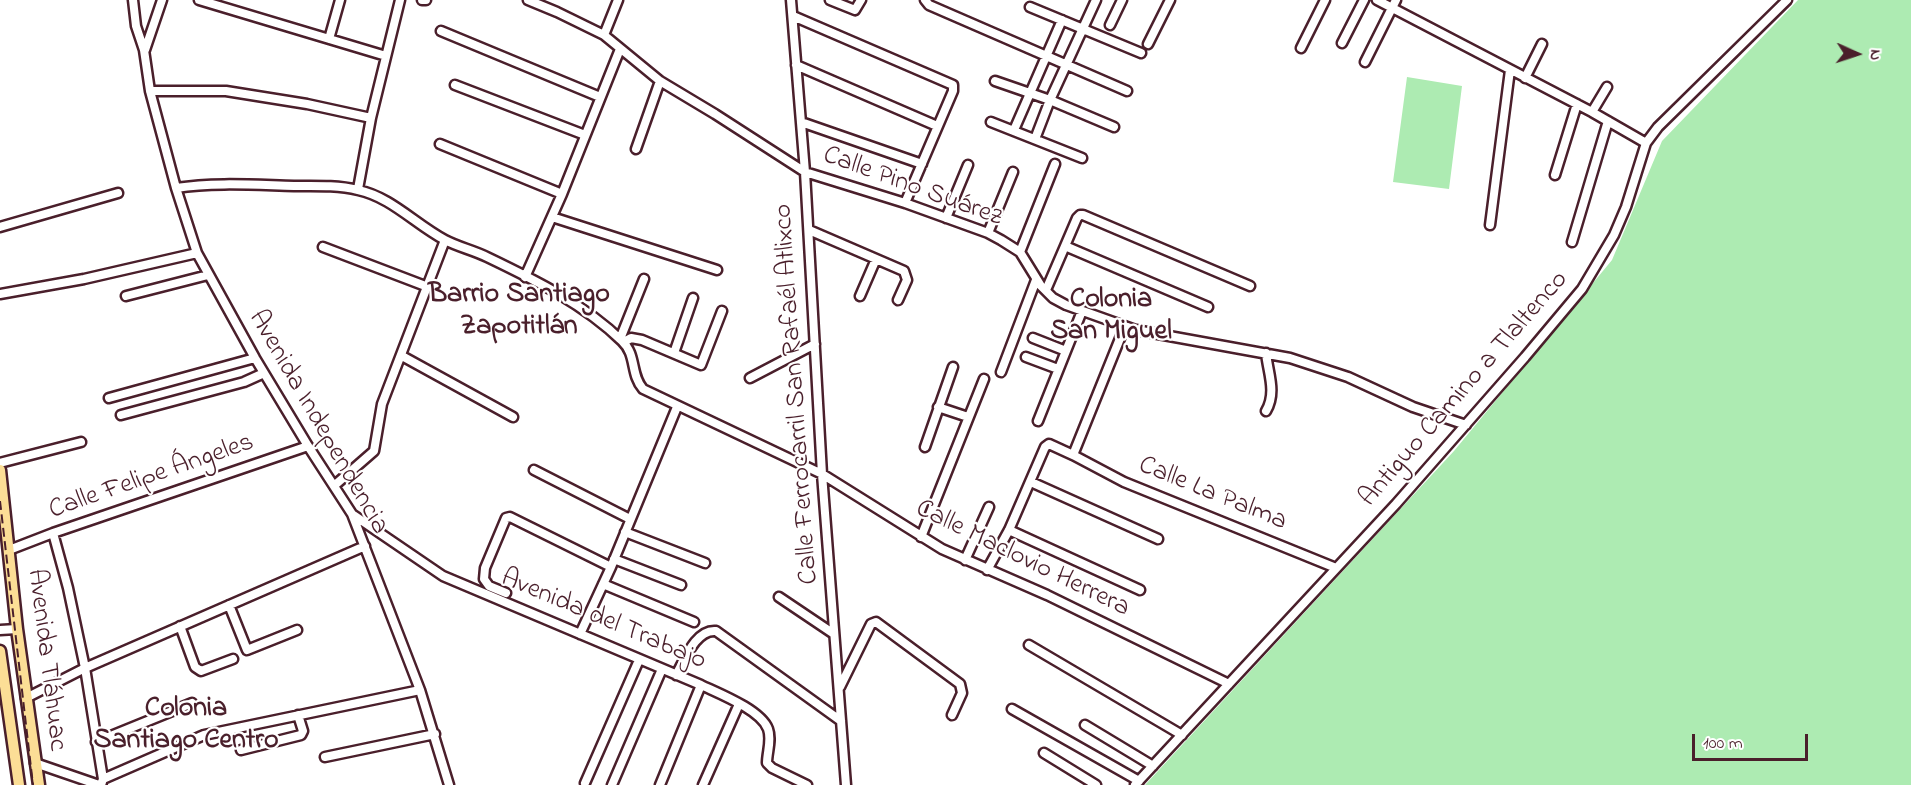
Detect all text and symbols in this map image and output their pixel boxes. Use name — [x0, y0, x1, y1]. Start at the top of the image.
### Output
north arrow — [1827, 24, 1887, 84]
text: N — [1863, 49, 1887, 61]
street label: Calle Pino Suárez — [818, 141, 1006, 235]
street label: Calle Ferrocarril San Rafaél Atlixco — [769, 203, 827, 585]
street label: Antiguo Camino a Tlaltenco — [1354, 265, 1576, 515]
district label: Barrio Santiago Zapotitlán — [428, 279, 610, 345]
district label: Colonia San Miguel — [1050, 284, 1172, 350]
street label: Avenida Independencia — [240, 305, 394, 541]
street label: Calle Felipe Ángeles — [45, 428, 259, 528]
street label: Calle La Palma — [1133, 451, 1291, 539]
street label: Calle Maclovio Herrera — [910, 494, 1134, 626]
street label: Avenida del Trabajo — [495, 563, 711, 679]
street label: Avenida Tláhuac — [18, 567, 72, 753]
district label: Colonia Santiago Centro — [94, 693, 278, 759]
scale bar — [1695, 722, 1810, 760]
text: 100 m — [1703, 731, 1743, 757]

